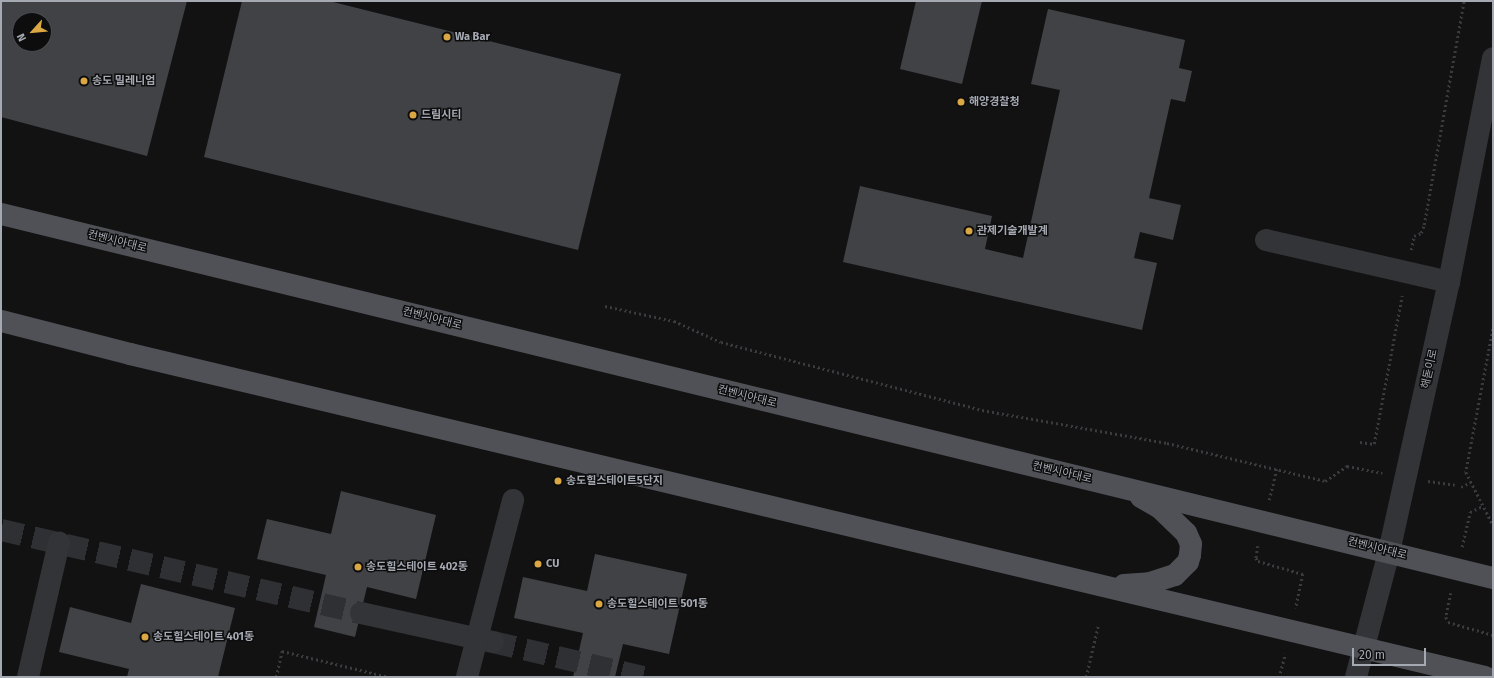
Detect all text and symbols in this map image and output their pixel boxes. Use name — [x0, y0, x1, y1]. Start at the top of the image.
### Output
north arrow — [12, 12, 52, 52]
place label: Wa Bar — [455, 30, 490, 44]
text: N — [14, 31, 29, 43]
marker: Wa Bar — [442, 32, 452, 42]
place label: 송도 밀레니엄 — [92, 74, 155, 88]
marker: 송도 밀레니엄 — [79, 76, 89, 86]
place label: 해양경찰청 — [969, 95, 1020, 109]
marker: 해양경찰청 — [956, 97, 966, 107]
place label: 드림시티 — [421, 108, 461, 122]
marker: 드림시티 — [408, 110, 418, 120]
place label: 관제기술개발계 — [977, 224, 1048, 238]
marker: 관제기술개발계 — [964, 226, 974, 236]
street label: 컨벤시아대로 — [86, 228, 148, 256]
street label: 컨벤시아대로 — [401, 305, 463, 333]
street label: 해돋이로 — [1419, 348, 1441, 390]
street label: 컨벤시아대로 — [716, 383, 778, 411]
street label: 컨벤시아대로 — [1031, 460, 1093, 486]
place label: 송도힐스테이트5단지 — [566, 474, 663, 488]
marker: 송도힐스테이트5단지 — [553, 476, 563, 486]
street label: 컨벤시아대로 — [1346, 535, 1408, 563]
place label: CU — [546, 557, 559, 571]
marker: CU — [533, 559, 543, 569]
place label: 송도힐스테이트 402동 — [366, 560, 468, 574]
marker: 송도힐스테이트 402동 — [353, 562, 363, 572]
place label: 송도힐스테이트 501동 — [607, 597, 708, 611]
marker: 송도힐스테이트 501동 — [594, 599, 604, 609]
place label: 송도힐스테이트 401동 — [153, 630, 254, 644]
marker: 송도힐스테이트 401동 — [140, 632, 150, 642]
scale bar — [1354, 640, 1428, 666]
text: 20 m — [1359, 648, 1385, 662]

